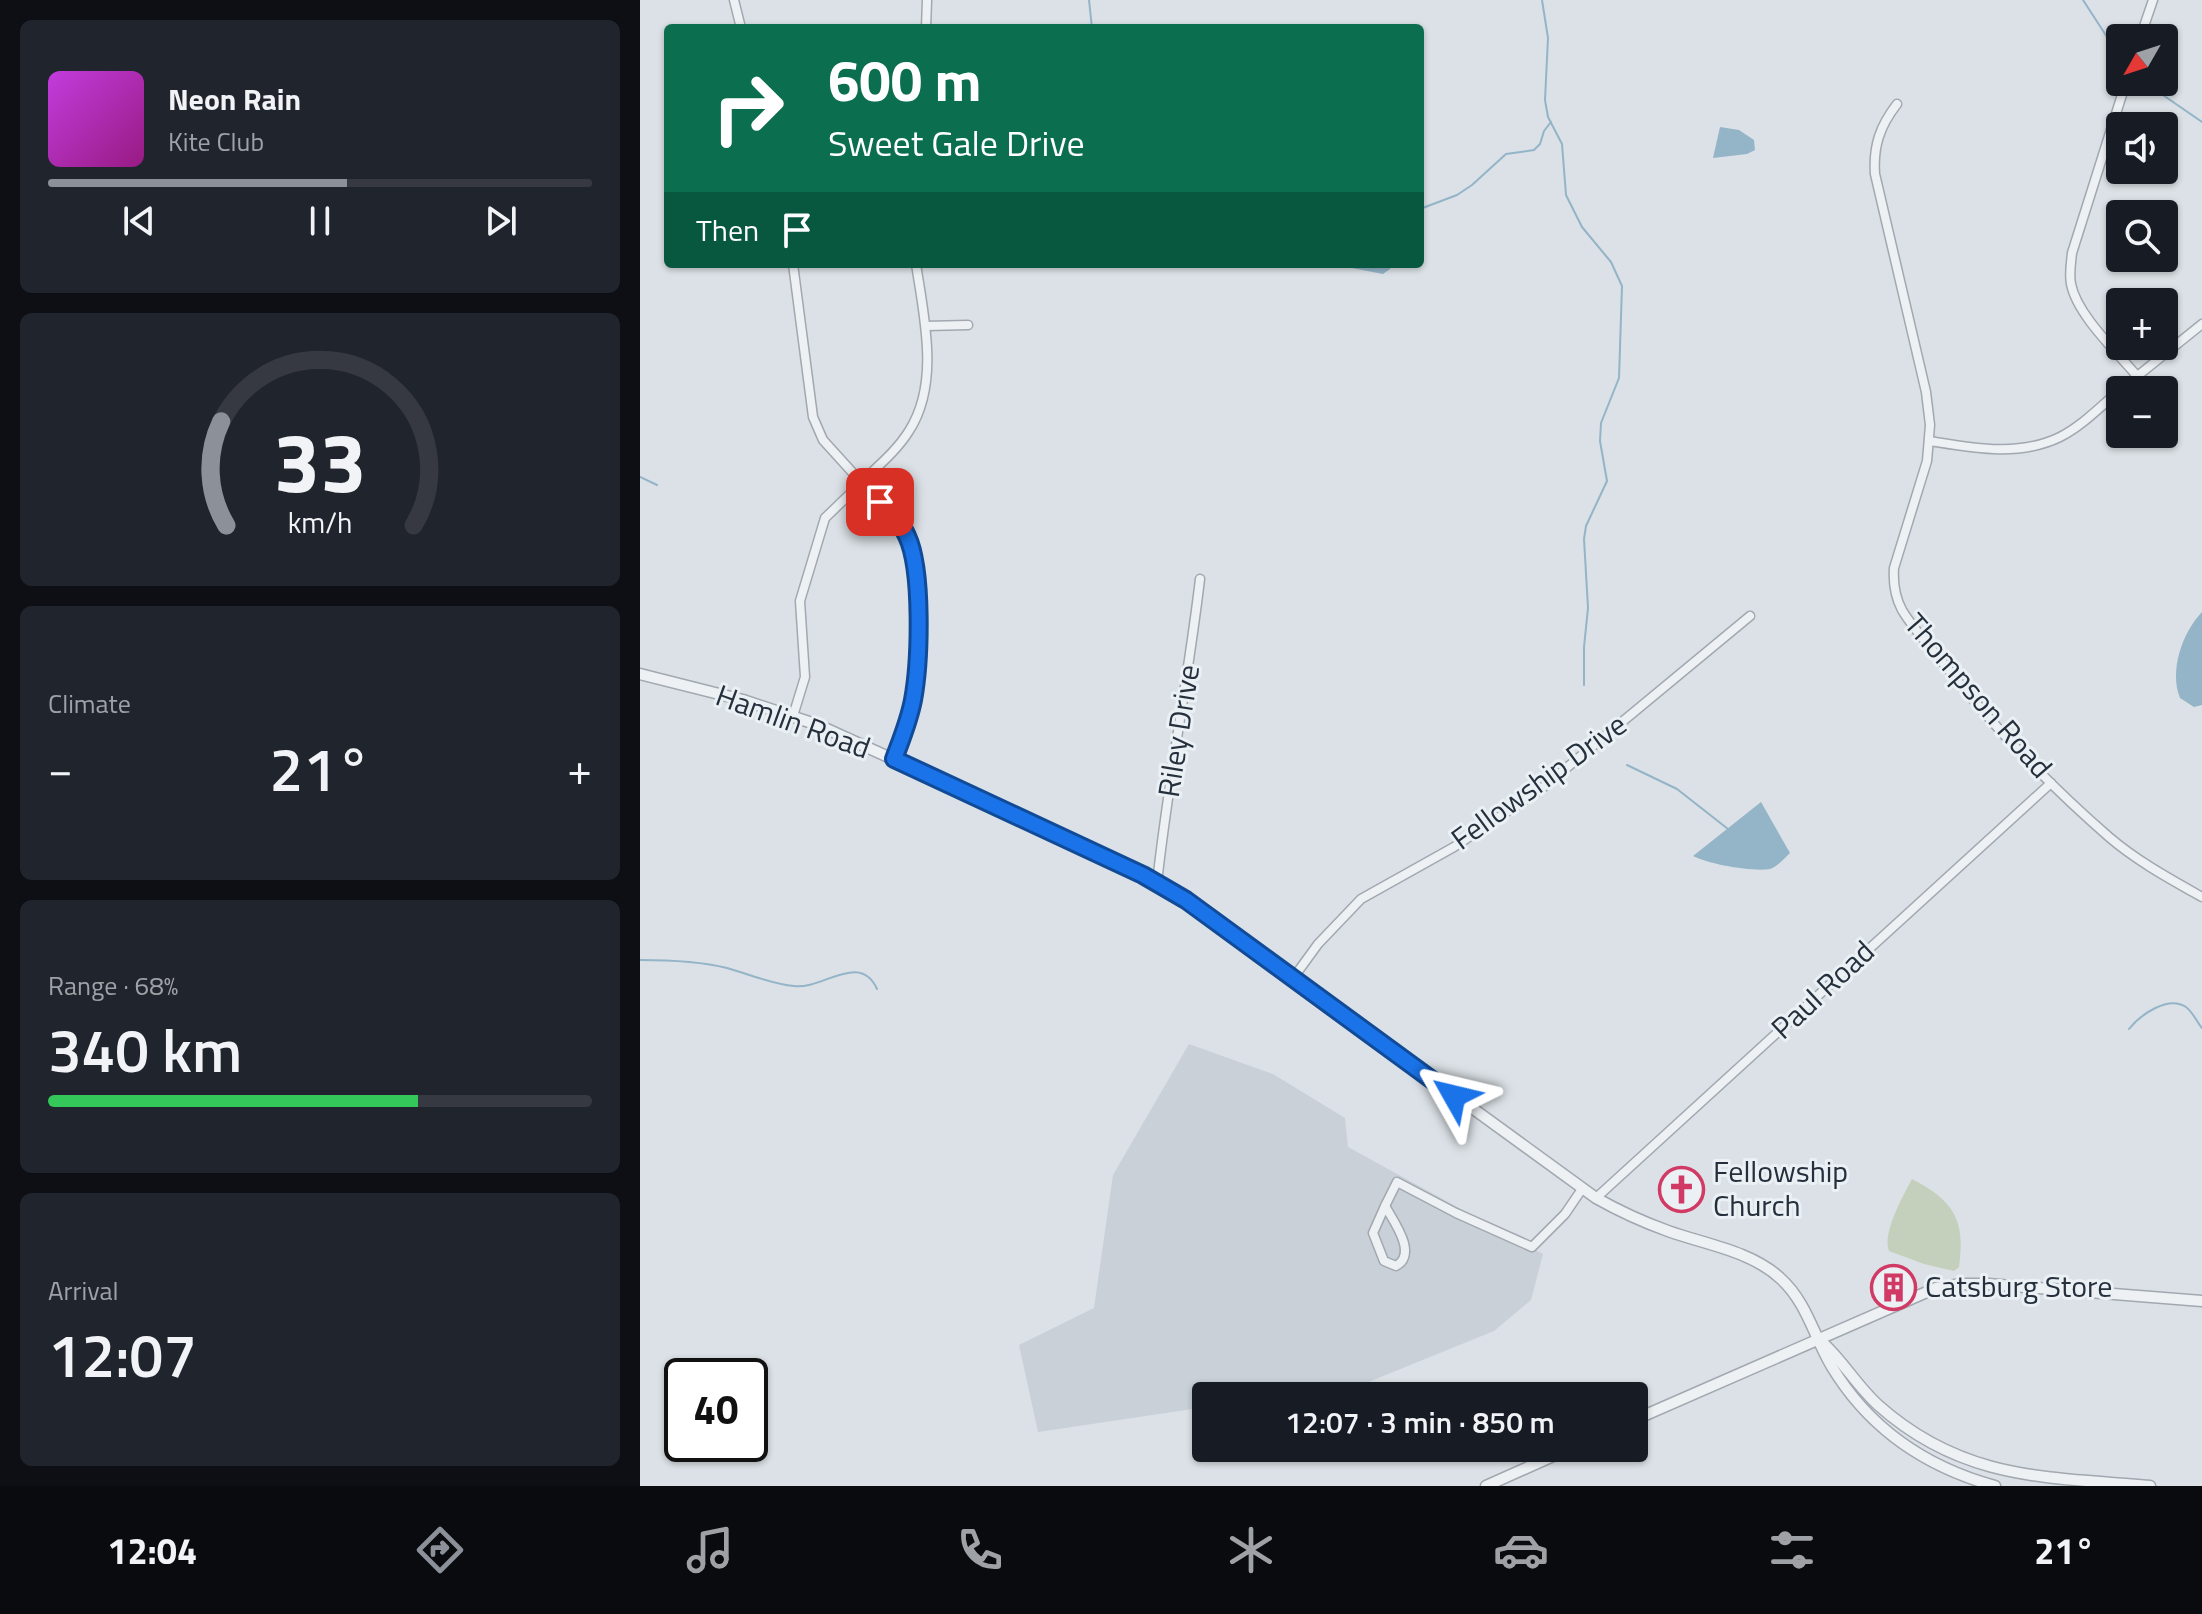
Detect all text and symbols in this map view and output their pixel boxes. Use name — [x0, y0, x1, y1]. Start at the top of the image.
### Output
north arrow — [2106, 24, 2178, 96]
map controls — [2106, 24, 2178, 448]
text: 600 m — [828, 38, 981, 123]
icon: right — [696, 56, 800, 160]
text: Neon Rain — [168, 76, 301, 122]
button: sound — [2106, 112, 2178, 184]
text: Sweet Gale Drive — [828, 115, 1085, 170]
text: Kite Club — [168, 122, 264, 161]
icon: previous — [117, 199, 161, 243]
icon: pause — [298, 199, 342, 243]
icon: next — [479, 199, 523, 243]
button: search — [2106, 200, 2178, 272]
text: Then — [696, 207, 759, 253]
icon: arrive — [775, 208, 819, 252]
button: + — [2106, 288, 2178, 360]
button: − — [2106, 376, 2178, 448]
text: 33 — [273, 397, 367, 523]
pin — [846, 468, 914, 536]
icon: arrive — [858, 480, 902, 524]
text: km/h — [288, 501, 352, 544]
street label: Thompson Road — [1894, 602, 2064, 788]
street label: Riley Drive — [1145, 661, 1211, 800]
street label: Hamlin Road — [710, 672, 877, 770]
text: Climate — [48, 684, 131, 723]
street label: Fellowship Drive — [1441, 702, 1636, 861]
text: 21° — [270, 723, 370, 814]
text: − — [48, 735, 73, 802]
text: + — [567, 735, 592, 802]
street label: Paul Road — [1760, 929, 1884, 1049]
text: Range · 68% — [48, 966, 178, 1005]
text: 340 km — [48, 1004, 242, 1095]
position arrow — [1412, 1054, 1496, 1138]
place label: Fellowship Church — [1713, 1148, 1848, 1228]
church icon: Fellowship Church — [1658, 1165, 1706, 1213]
building icon: Catsburg Store — [1870, 1263, 1918, 1311]
place label: Catsburg Store — [1925, 1263, 2112, 1309]
text: Arrival — [48, 1271, 119, 1310]
text: 12:07 — [48, 1309, 197, 1400]
speed limit sign: 40 — [664, 1358, 768, 1462]
text: 12:07 · 3 min · 850 m — [1285, 1399, 1555, 1445]
icon: directions — [412, 1522, 468, 1578]
icon: music — [682, 1522, 738, 1578]
icon: phone — [952, 1522, 1008, 1578]
icon: climate — [1223, 1522, 1279, 1578]
icon: car — [1493, 1522, 1549, 1578]
icon: filters — [1764, 1522, 1820, 1578]
text: 12:04 — [107, 1523, 197, 1578]
text: 21° — [2034, 1523, 2095, 1578]

